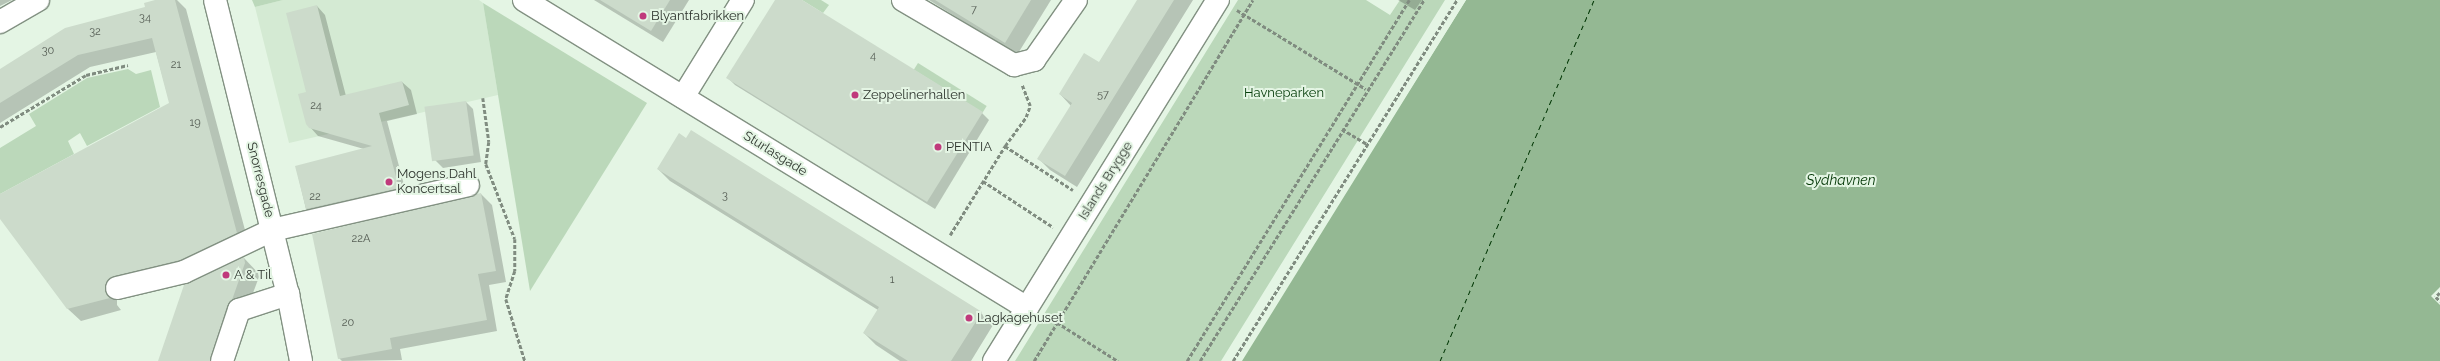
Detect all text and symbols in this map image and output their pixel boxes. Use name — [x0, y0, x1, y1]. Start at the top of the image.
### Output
house number: 7 — [971, 3, 977, 17]
place label: Blyantfabrikken — [651, 8, 744, 24]
house number: 34 — [139, 11, 151, 25]
marker: Blyantfabrikken — [638, 11, 648, 21]
house number: 32 — [89, 25, 101, 39]
house number: 30 — [42, 44, 54, 58]
house number: 4 — [870, 49, 876, 63]
house number: 21 — [171, 58, 181, 72]
park label: Havneparken — [1244, 85, 1324, 101]
place label: Zeppelinerhallen — [863, 87, 965, 103]
house number: 57 — [1097, 88, 1109, 102]
marker: Zeppelinerhallen — [850, 90, 860, 100]
house number: 24 — [310, 99, 322, 113]
house number: 19 — [189, 116, 201, 130]
street label: Sturlasgade — [740, 128, 810, 180]
place label: PENTIA — [946, 139, 992, 155]
street label: Islands Brygge — [1076, 139, 1136, 223]
street label: Snorresgade — [243, 141, 277, 219]
marker: PENTIA — [933, 142, 943, 152]
place label: Mogens Dahl Koncertsal — [397, 167, 476, 198]
water label: Sydhavnen — [1806, 172, 1876, 188]
marker: Mogens Dahl Koncertsal — [384, 177, 394, 187]
house number: 3 — [722, 189, 728, 203]
house number: 22 — [309, 190, 321, 204]
house number: 22A — [352, 232, 370, 246]
place label: A & Til — [234, 267, 272, 283]
marker: A & Til — [221, 270, 231, 280]
house number: 1 — [890, 273, 894, 287]
place label: Lagkagehuset — [977, 310, 1063, 326]
marker: Lagkagehuset — [964, 313, 974, 323]
house number: 20 — [342, 316, 354, 330]

